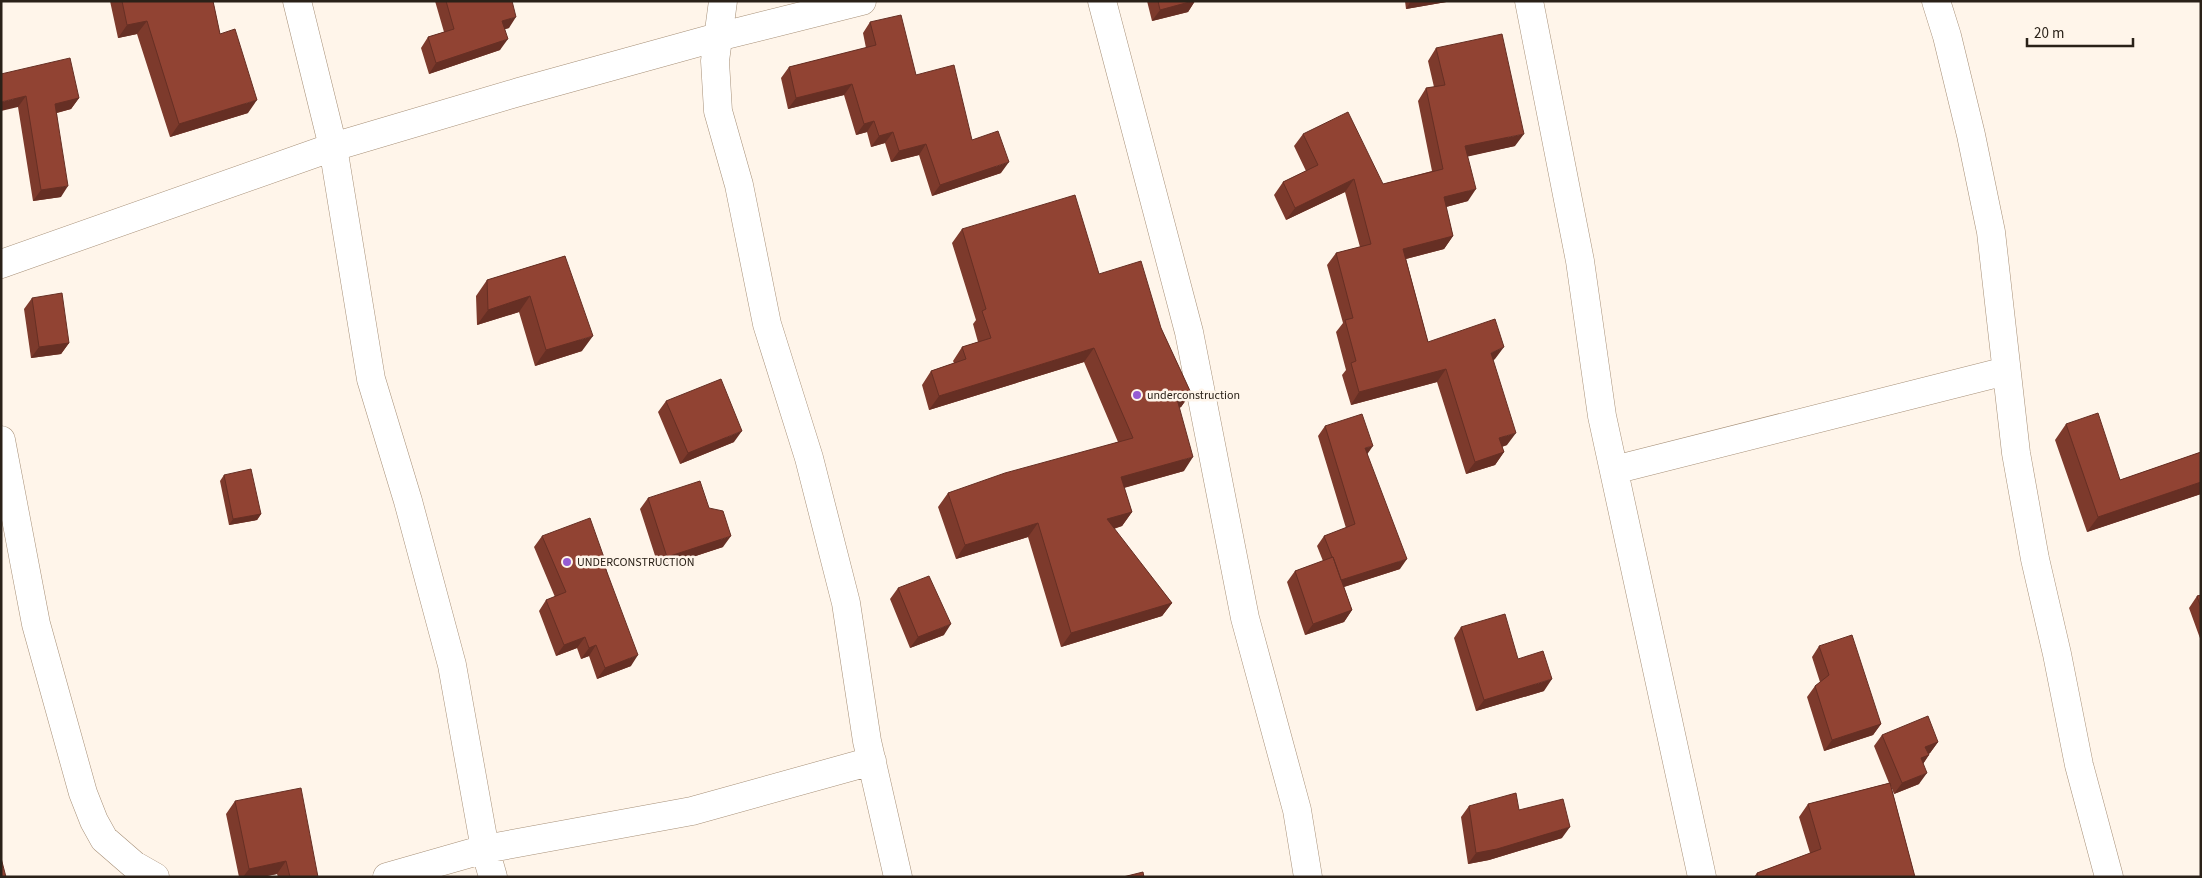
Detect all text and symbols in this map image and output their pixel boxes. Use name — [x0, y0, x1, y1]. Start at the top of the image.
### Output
scale bar — [2027, 15, 2133, 47]
text: 20 m — [2034, 23, 2064, 44]
place label: underconstruction — [1147, 387, 1240, 404]
marker: underconstruction — [1131, 389, 1143, 401]
place label: UNDERCONSTRUCTION — [577, 554, 694, 571]
marker: UNDERCONSTRUCTION — [561, 556, 573, 568]

